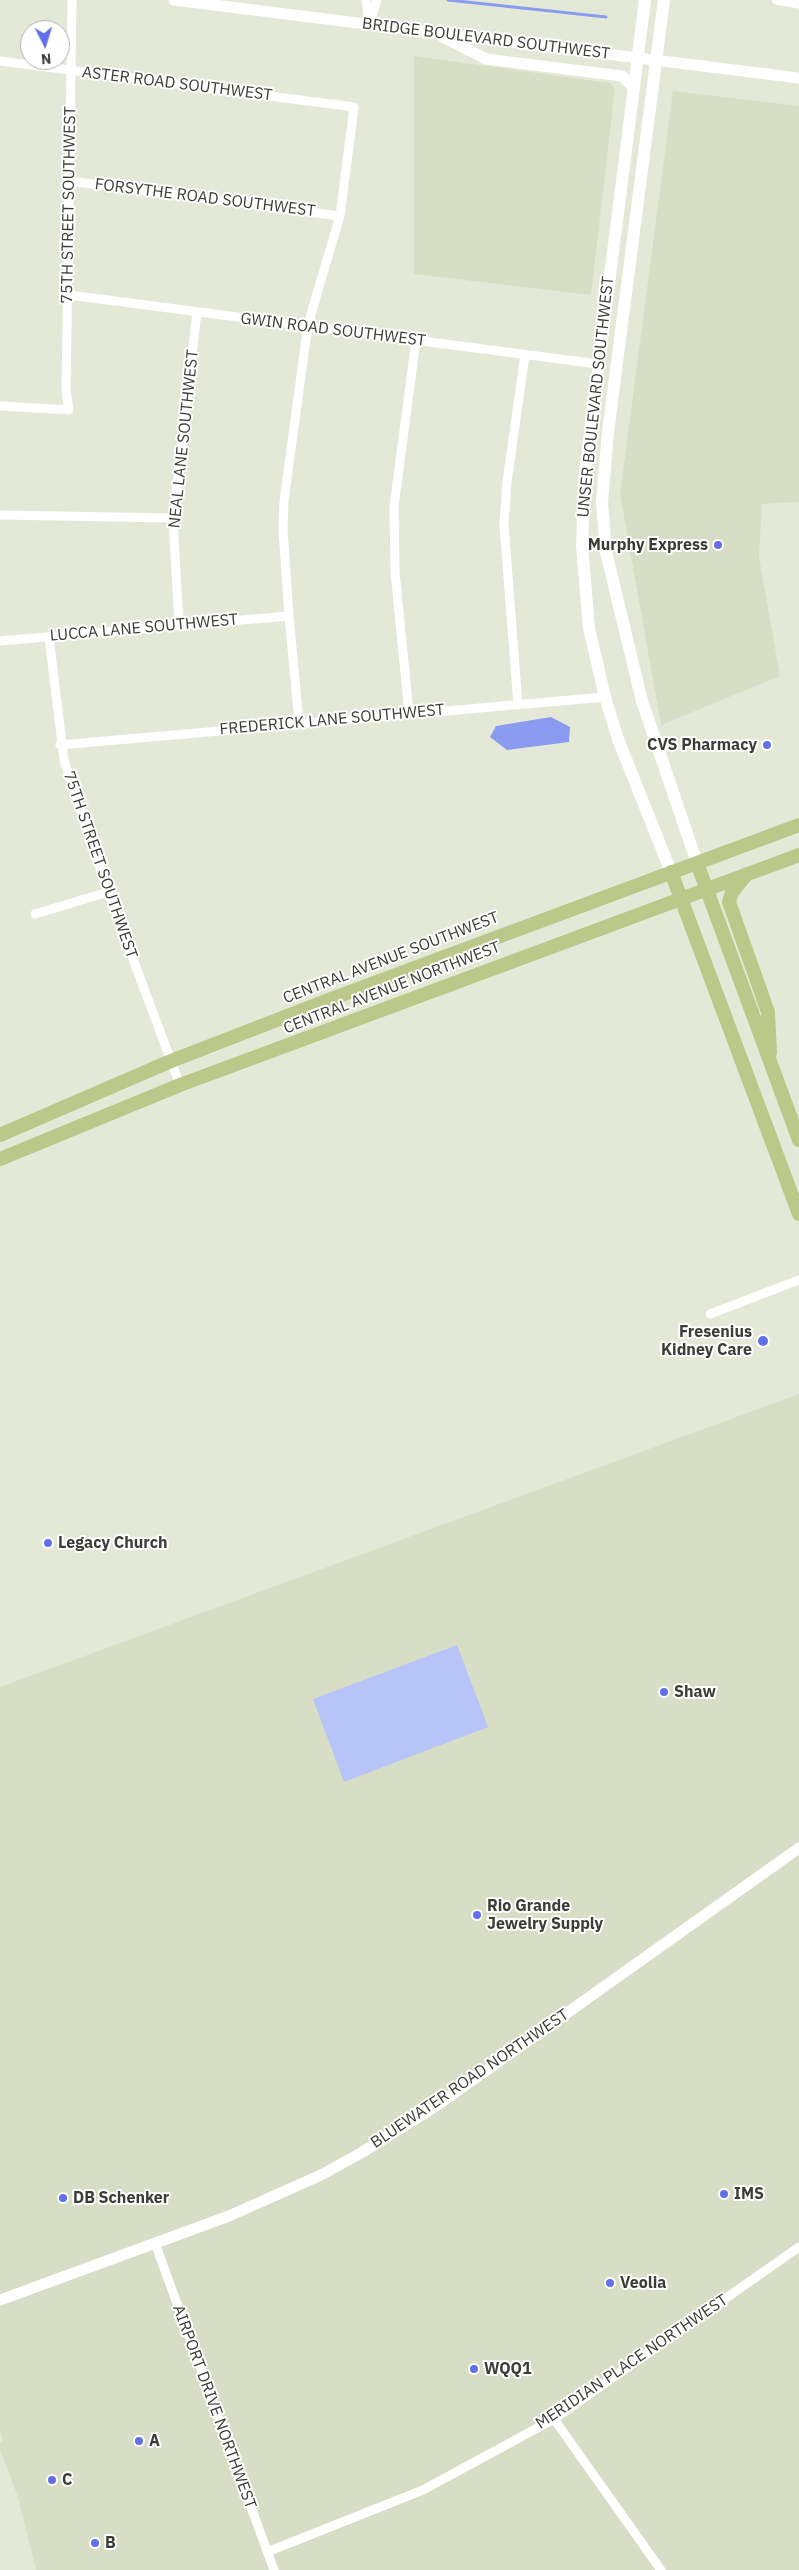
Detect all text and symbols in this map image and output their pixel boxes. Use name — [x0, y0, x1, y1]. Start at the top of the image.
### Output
street label: BRIDGE BOULEVARD SOUTHWEST — [361, 14, 611, 64]
north arrow — [20, 20, 70, 70]
text: N — [40, 50, 52, 68]
street label: ASTER ROAD SOUTHWEST — [81, 63, 273, 105]
street label: 75TH STREET SOUTHWEST — [58, 106, 80, 304]
street label: FORSYTHE ROAD SOUTHWEST — [94, 175, 316, 221]
street label: UNSER BOULEVARD SOUTHWEST — [574, 275, 618, 519]
street label: GWIN ROAD SOUTHWEST — [239, 309, 427, 351]
street label: NEAL LANE SOUTHWEST — [165, 349, 203, 529]
place label: Murphy Express — [588, 535, 708, 555]
marker: Murphy Express — [712, 539, 724, 551]
street label: LUCCA LANE SOUTHWEST — [49, 610, 239, 646]
street label: FREDERICK LANE SOUTHWEST — [219, 701, 445, 739]
place label: CVS Pharmacy — [647, 735, 757, 755]
marker: CVS Pharmacy — [761, 739, 773, 751]
street label: 75TH STREET SOUTHWEST — [59, 769, 141, 961]
street label: CENTRAL AVENUE SOUTHWEST — [280, 908, 502, 1008]
street label: CENTRAL AVENUE NORTHWEST — [281, 938, 503, 1038]
place label: Fresenius Kidney Care — [661, 1322, 752, 1360]
marker: Fresenius Kidney Care — [756, 1334, 770, 1348]
place label: Legacy Church — [58, 1533, 167, 1553]
marker: Legacy Church — [42, 1537, 54, 1549]
place label: Shaw — [674, 1682, 716, 1702]
marker: Shaw — [658, 1686, 670, 1698]
place label: Rio Grande Jewelry Supply — [487, 1896, 603, 1934]
marker: Rio Grande Jewelry Supply — [471, 1909, 483, 1921]
street label: BLUEWATER ROAD NORTHWEST — [367, 2005, 573, 2153]
place label: IMS — [734, 2184, 764, 2204]
place label: DB Schenker — [73, 2188, 169, 2208]
marker: IMS — [718, 2188, 730, 2200]
marker: DB Schenker — [57, 2192, 69, 2204]
place label: Veolia — [620, 2273, 666, 2293]
marker: Veolia — [604, 2277, 616, 2289]
street label: MERIDIAN PLACE NORTHWEST — [532, 2290, 732, 2434]
street label: AIRPORT DRIVE NORTHWEST — [168, 2302, 260, 2512]
place label: WQQ1 — [484, 2359, 532, 2379]
marker: WQQ1 — [468, 2363, 480, 2375]
place label: A — [149, 2431, 160, 2451]
marker: A — [133, 2435, 145, 2447]
place label: C — [62, 2470, 72, 2490]
marker: C — [46, 2474, 58, 2486]
place label: B — [105, 2533, 116, 2553]
marker: B — [89, 2537, 101, 2549]

